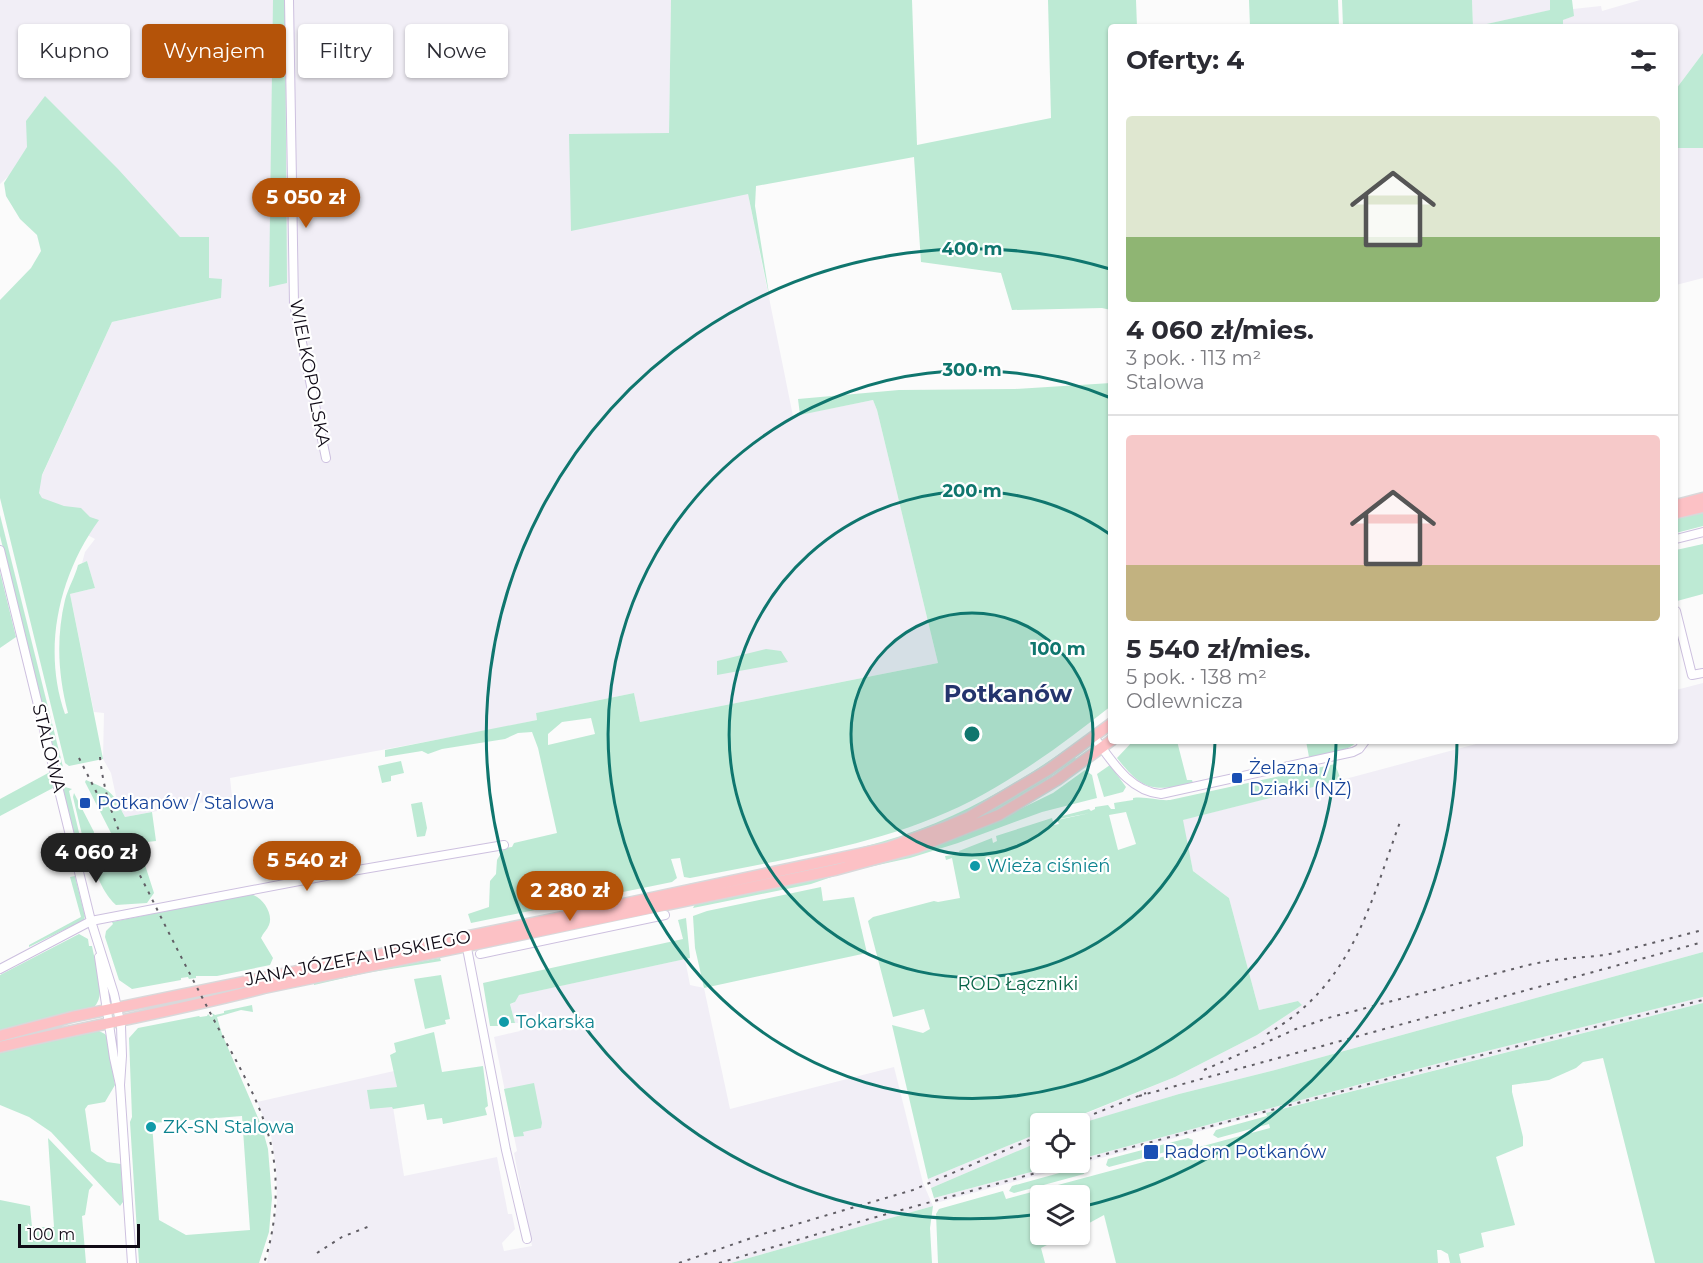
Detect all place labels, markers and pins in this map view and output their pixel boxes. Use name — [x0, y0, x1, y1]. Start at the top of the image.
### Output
pin: 5 050 zł — [244, 178, 368, 229]
centre of rings — [962, 724, 982, 744]
place label: Żelazna / Działki (NŻ) — [1249, 757, 1352, 800]
marker: Żelazna / Działki (NŻ) — [1230, 771, 1244, 785]
place label: Potkanów / Stalowa — [97, 792, 275, 814]
marker: Potkanów / Stalowa — [78, 796, 92, 810]
pin: 4 060 zł — [34, 833, 158, 884]
pin: 5 540 zł — [245, 841, 369, 892]
place label: Wieża ciśnień — [987, 855, 1111, 877]
marker: Wieża ciśnień — [968, 859, 982, 873]
pin: 2 280 zł — [508, 871, 632, 922]
place label: Tokarska — [516, 1011, 595, 1033]
marker: Tokarska — [497, 1015, 511, 1029]
place label: ZK-SN Stalowa — [163, 1116, 295, 1138]
marker: ZK-SN Stalowa — [144, 1120, 158, 1134]
place label: Radom Potkanów — [1164, 1141, 1327, 1163]
marker: Radom Potkanów — [1142, 1143, 1160, 1161]

